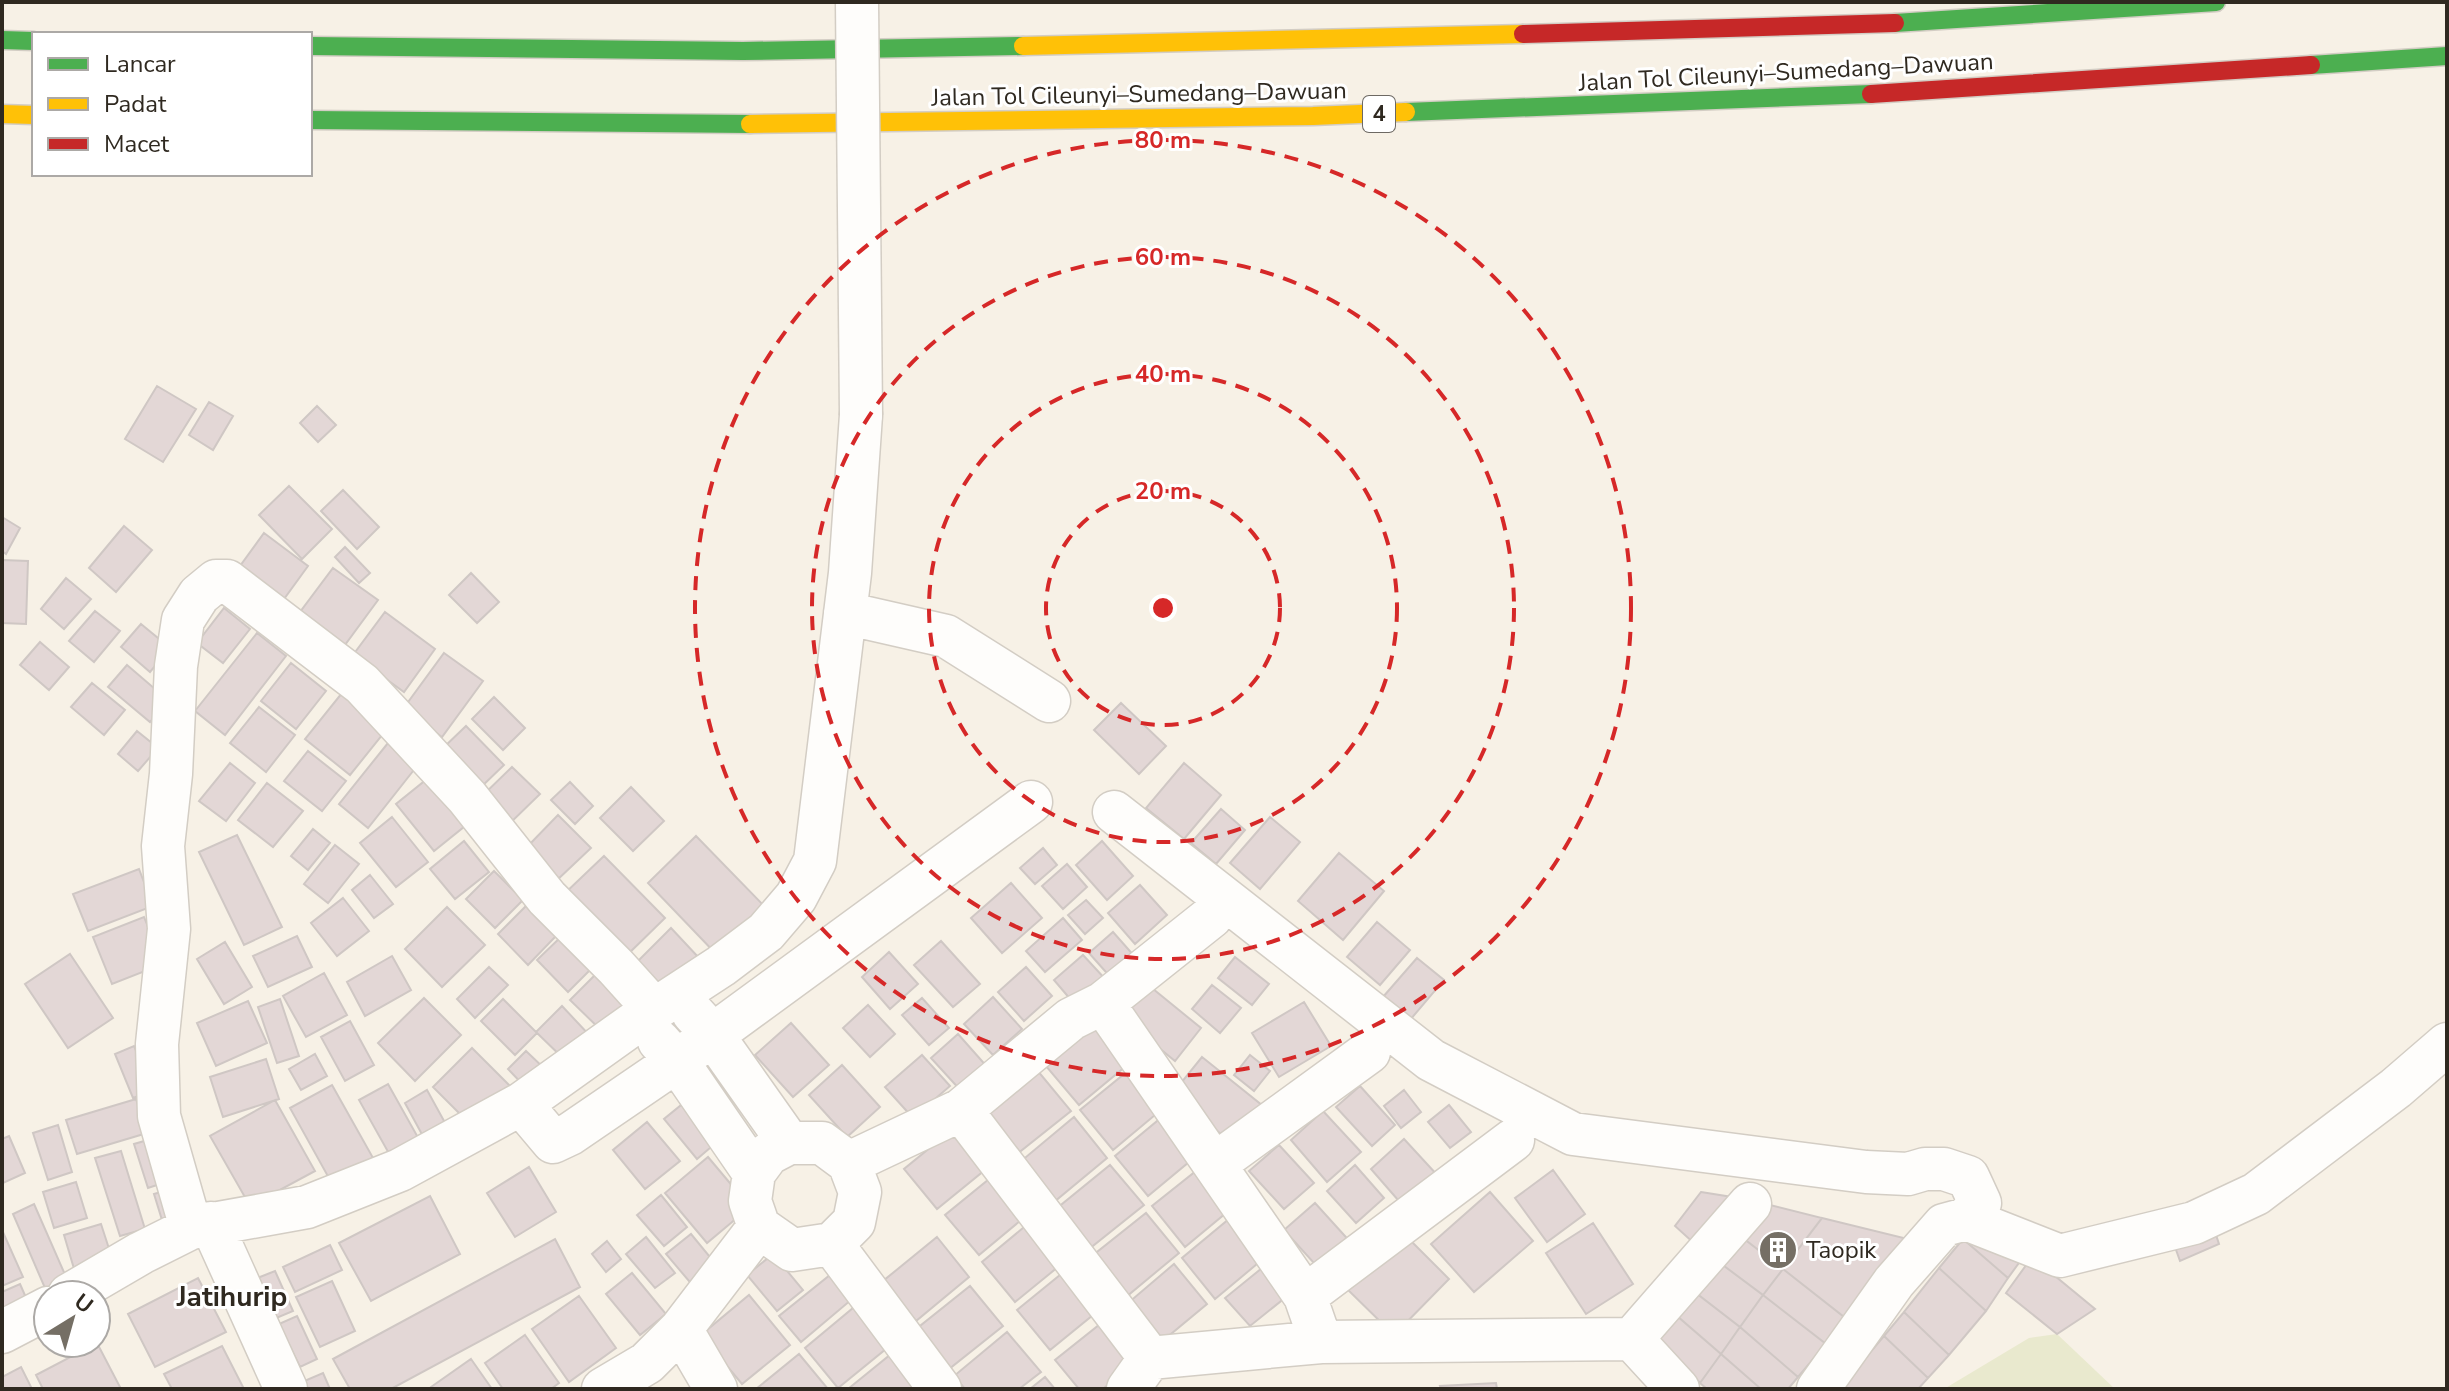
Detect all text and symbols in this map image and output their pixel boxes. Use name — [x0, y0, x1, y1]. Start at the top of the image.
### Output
legend — [32, 32, 312, 176]
street label: Jalan Tol Cileunyi–Sumedang–Dawuan — [1577, 45, 1994, 99]
text: Lancar — [104, 48, 176, 80]
street label: Jalan Tol Cileunyi–Sumedang–Dawuan — [930, 74, 1347, 114]
text: Padat — [104, 88, 167, 120]
road number: 4 — [1363, 96, 1395, 132]
text: 80 m — [1135, 124, 1191, 156]
text: Macet — [104, 128, 170, 160]
text: 60 m — [1135, 241, 1191, 273]
text: 40 m — [1135, 358, 1191, 390]
text: 20 m — [1135, 475, 1191, 507]
centre of rings — [1149, 594, 1177, 622]
building icon: Taopik — [1757, 1229, 1799, 1271]
place label: Taopik — [1806, 1234, 1877, 1266]
district label: Jatihurip — [176, 1278, 287, 1316]
north arrow — [32, 1279, 112, 1359]
text: U — [68, 1287, 99, 1321]

